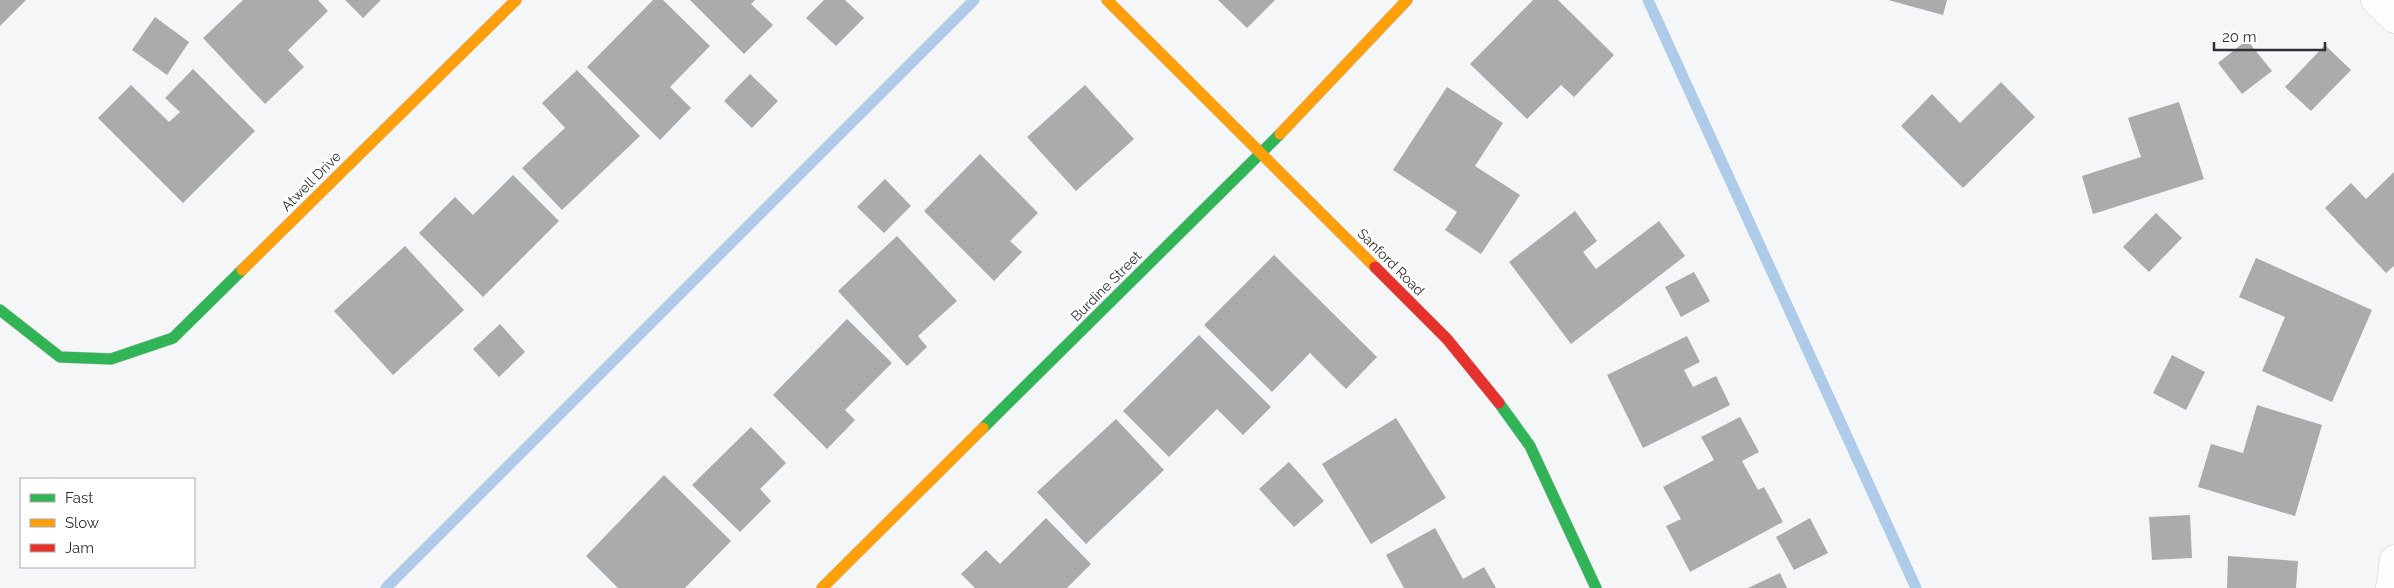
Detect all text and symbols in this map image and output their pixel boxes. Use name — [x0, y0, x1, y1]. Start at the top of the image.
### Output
scale bar — [2214, 20, 2325, 52]
text: 20 m — [2222, 28, 2257, 46]
street label: Atwell Drive — [278, 148, 344, 214]
street label: Sanford Road — [1354, 225, 1428, 299]
street label: Burdine Street — [1068, 247, 1145, 324]
legend — [20, 478, 195, 568]
text: Fast — [65, 489, 93, 507]
text: Slow — [65, 514, 99, 532]
text: Jam — [65, 539, 94, 557]

